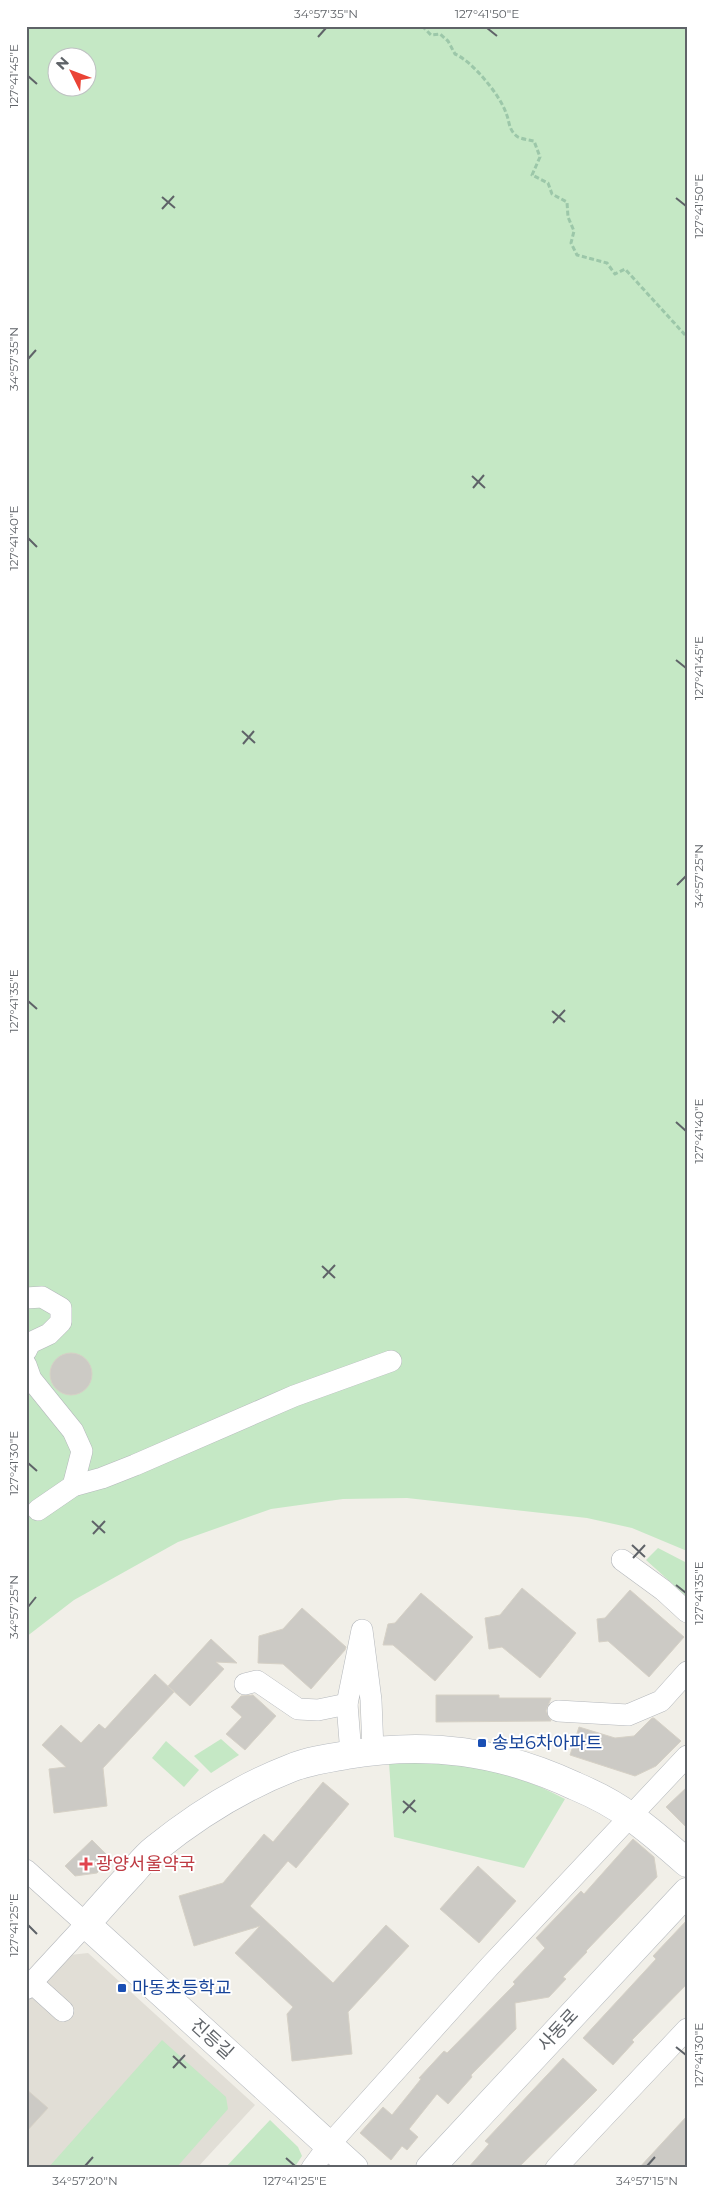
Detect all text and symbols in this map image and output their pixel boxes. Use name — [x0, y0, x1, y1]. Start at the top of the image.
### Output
text: 34°57'35"N — [294, 6, 358, 21]
text: 127°41'50"E — [455, 6, 519, 21]
text: 127°41'45"E — [6, 44, 21, 108]
north arrow — [48, 48, 98, 98]
text: N — [52, 53, 73, 74]
text: 127°41'50"E — [691, 174, 706, 238]
text: 34°57'35"N — [6, 327, 21, 391]
text: 127°41'40"E — [6, 505, 21, 571]
text: 127°41'45"E — [691, 636, 706, 700]
text: 34°57'25"N — [691, 844, 706, 908]
text: 127°41'35"E — [6, 969, 21, 1033]
text: 127°41'40"E — [691, 1098, 706, 1164]
text: 127°41'30"E — [6, 1431, 21, 1495]
text: 127°41'35"E — [691, 1561, 706, 1625]
text: 34°57'25"N — [6, 1575, 21, 1639]
place label: 송보6차아파트 — [492, 1732, 602, 1754]
marker: 송보6차아파트 — [476, 1737, 488, 1749]
place label: 광양서울약국 — [96, 1853, 195, 1875]
marker: 광양서울약국 — [80, 1858, 92, 1870]
text: 127°41'25"E — [6, 1893, 21, 1957]
place label: 마동초등학교 — [132, 1977, 231, 1999]
marker: 마동초등학교 — [116, 1982, 128, 1994]
street label: 사동로 — [533, 2004, 583, 2056]
street label: 진등길 — [186, 2014, 238, 2064]
text: 127°41'30"E — [691, 2023, 706, 2087]
text: 34°57'20"N — [52, 2173, 118, 2188]
text: 127°41'25"E — [263, 2173, 327, 2188]
text: 34°57'15"N — [616, 2173, 678, 2188]

